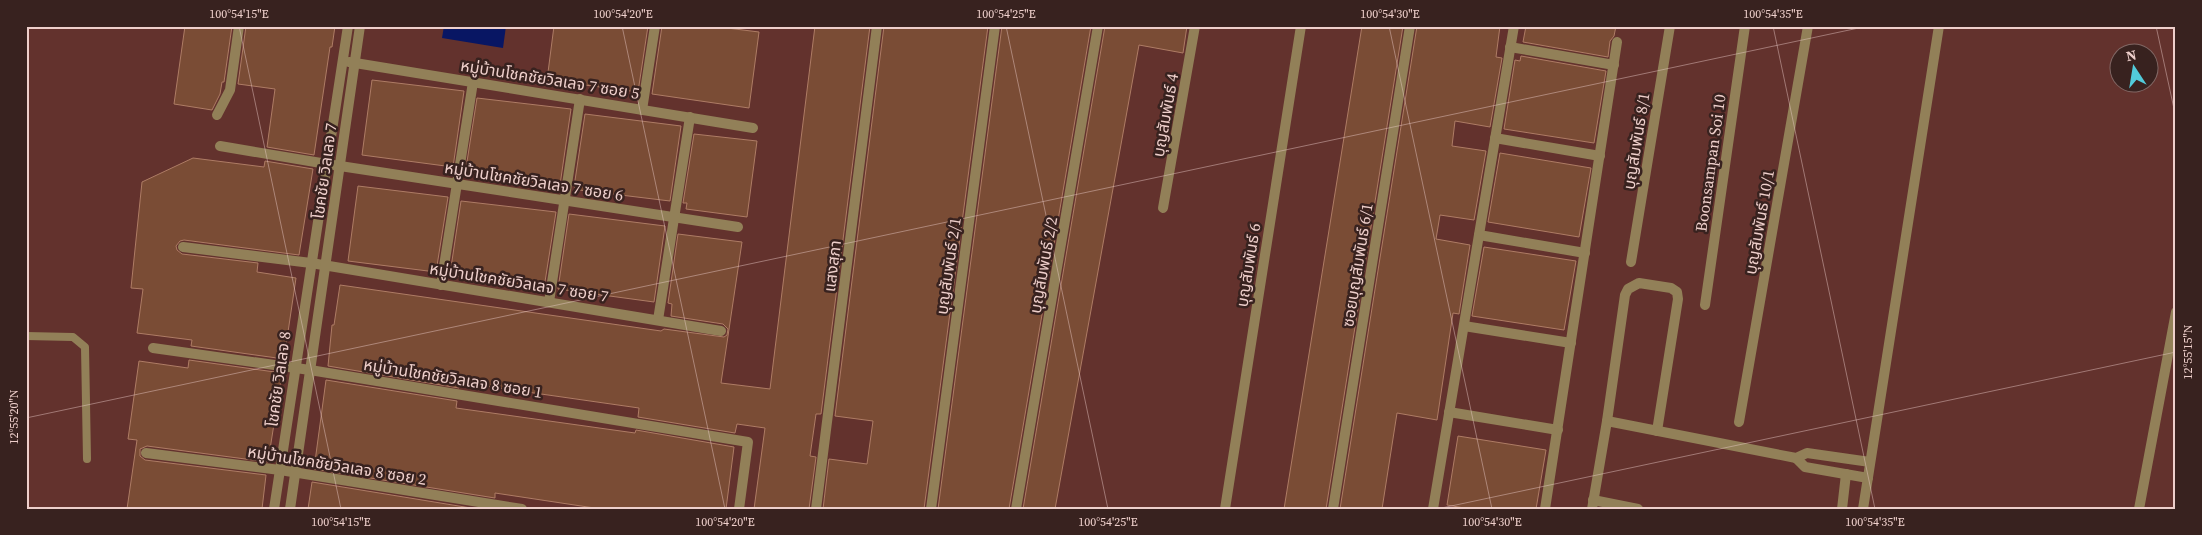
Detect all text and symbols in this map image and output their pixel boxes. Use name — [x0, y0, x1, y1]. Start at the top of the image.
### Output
text: 100°54'15"E — [209, 6, 269, 22]
text: 100°54'20"E — [593, 6, 653, 22]
text: 100°54'25"E — [976, 6, 1036, 22]
text: 100°54'30"E — [1360, 6, 1420, 22]
text: 100°54'35"E — [1743, 6, 1803, 22]
north arrow — [2110, 42, 2160, 92]
text: N — [2124, 44, 2138, 66]
street label: หมู่บ้านโชคชัยวิลเลจ 7 ซอย 5 — [459, 54, 641, 104]
street label: บุญสัมพันธ์ 4 — [1147, 71, 1183, 159]
street label: บุญสัมพันธ์ 8/1 — [1617, 91, 1655, 191]
street label: Boonsampan Soi 10 — [1689, 93, 1731, 233]
street label: โชคชัย วิลเลจ 7 — [306, 122, 342, 220]
street label: หมู่บ้านโชคชัยวิลเลจ 7 ซอย 6 — [443, 156, 625, 206]
street label: บุญสัมพันธ์ 10/1 — [1739, 168, 1779, 276]
street label: ซอยบุญสัมพันธ์ 6/1 — [1336, 201, 1378, 329]
street label: บุญสัมพันธ์ 2/2 — [1024, 215, 1062, 315]
street label: บุญสัมพันธ์ 2/1 — [930, 216, 966, 316]
street label: บุญสัมพันธ์ 6 — [1231, 222, 1265, 308]
street label: แสงสุภา — [818, 239, 846, 293]
street label: หมู่บ้านโชคชัยวิลเลจ 7 ซอย 7 — [428, 257, 610, 307]
text: 12°55'15"N — [2180, 324, 2196, 380]
street label: โชคชัย วิลเลจ 8 — [260, 330, 296, 428]
street label: หมู่บ้านโชคชัยวิลเลจ 8 ซอย 1 — [362, 353, 544, 403]
text: 12°55'20"N — [6, 389, 22, 445]
street label: หมู่บ้านโชคชัยวิลเลจ 8 ซอย 2 — [246, 440, 428, 490]
text: 100°54'15"E — [311, 514, 371, 530]
text: 100°54'20"E — [695, 514, 755, 530]
text: 100°54'25"E — [1078, 514, 1138, 530]
text: 100°54'30"E — [1462, 514, 1522, 530]
text: 100°54'35"E — [1845, 514, 1905, 530]

